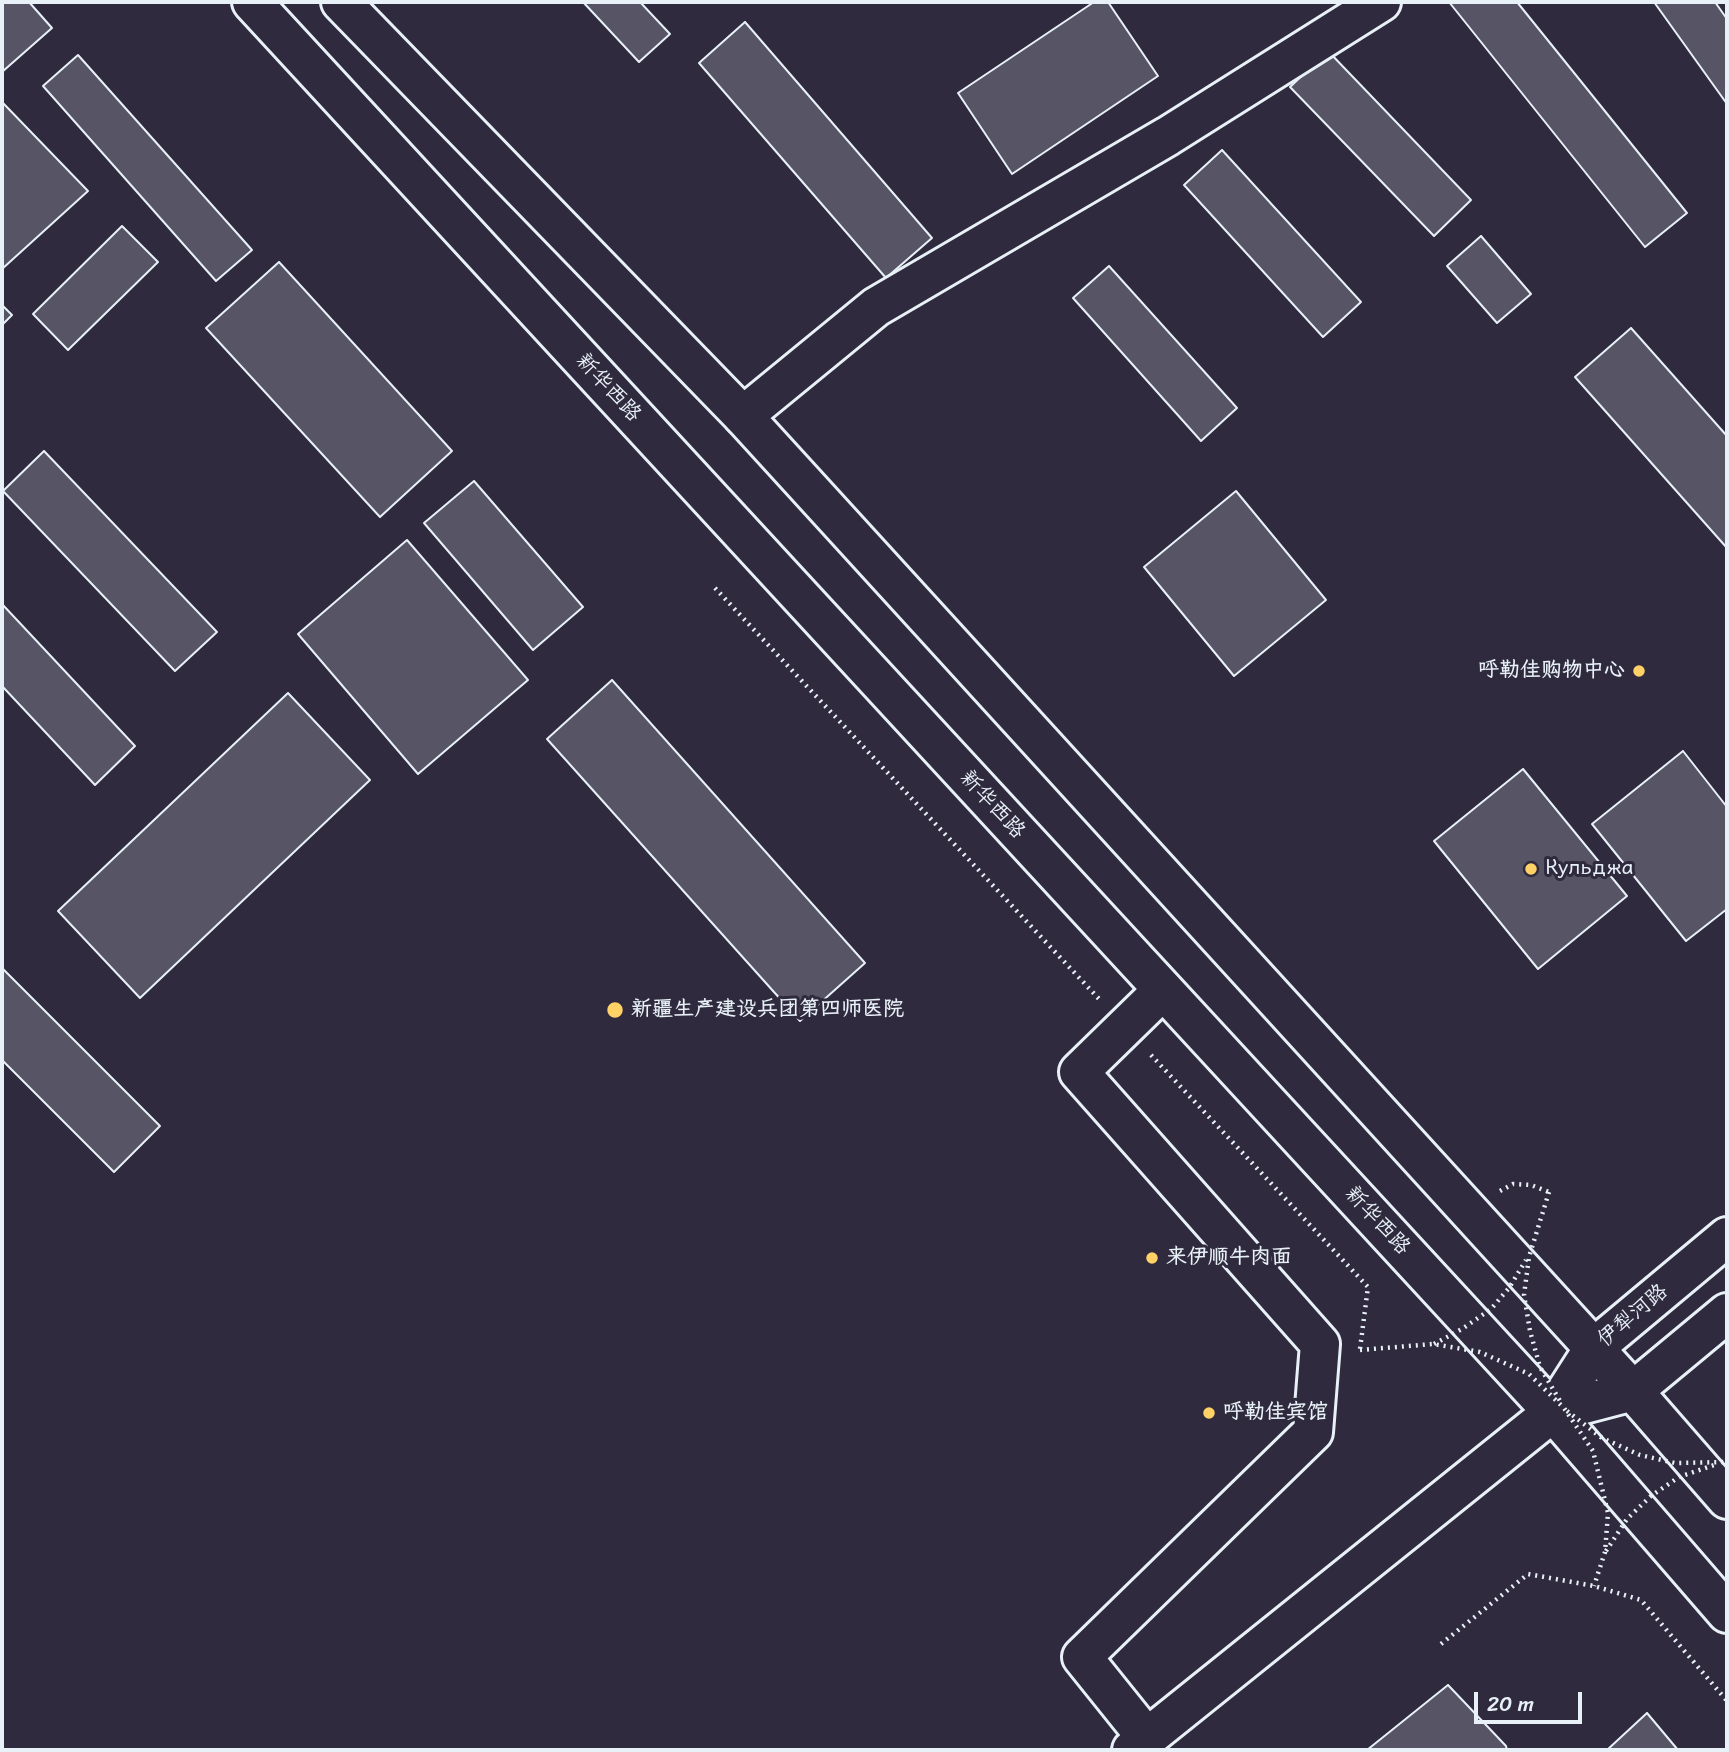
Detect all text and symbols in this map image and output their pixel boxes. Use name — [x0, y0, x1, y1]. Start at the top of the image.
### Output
street label: 新华西路 — [570, 349, 646, 427]
place label: 呼勒佳购物中心 — [1478, 658, 1625, 684]
marker: 呼勒佳购物中心 — [1631, 663, 1647, 679]
street label: 新华西路 — [954, 766, 1030, 844]
place label: Кульджа — [1545, 856, 1634, 882]
marker: Кульджа — [1523, 861, 1539, 877]
place label: 新疆生产建设兵团第四师医院 — [631, 997, 904, 1023]
marker: 新疆生产建设兵团第四师医院 — [605, 1000, 625, 1020]
street label: 新华西路 — [1339, 1182, 1415, 1260]
place label: 来伊顺牛肉面 — [1166, 1245, 1292, 1271]
marker: 来伊顺牛肉面 — [1144, 1250, 1160, 1266]
street label: 伊犁河路 — [1593, 1279, 1673, 1353]
place label: 呼勒佳宾馆 — [1223, 1400, 1328, 1426]
marker: 呼勒佳宾馆 — [1201, 1405, 1217, 1421]
scale bar — [1477, 1678, 1586, 1722]
text: 20 m — [1487, 1685, 1534, 1723]

